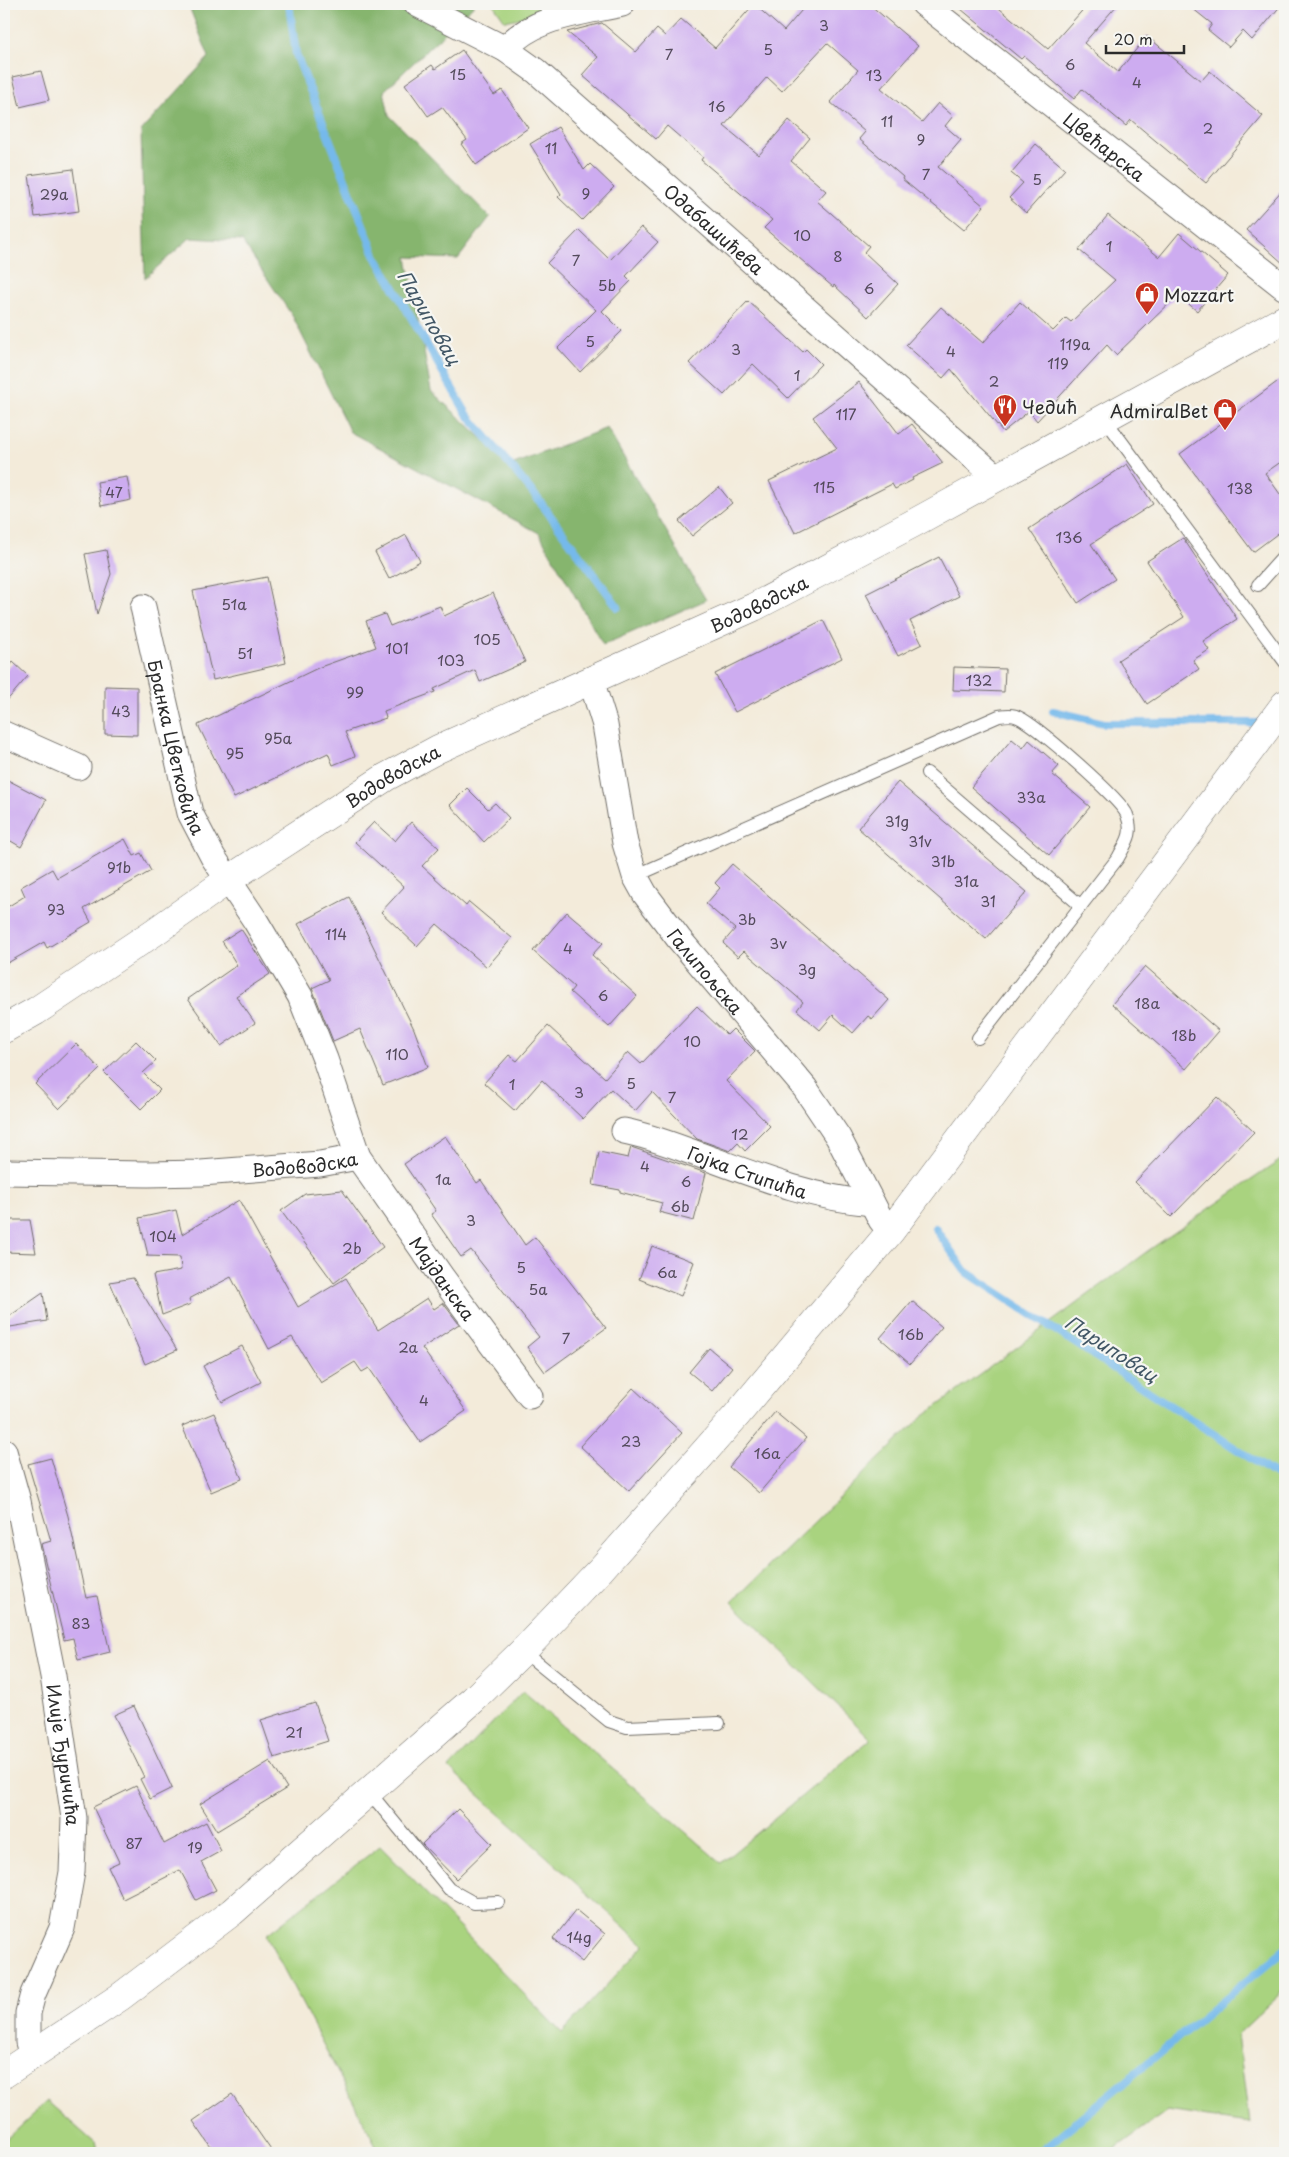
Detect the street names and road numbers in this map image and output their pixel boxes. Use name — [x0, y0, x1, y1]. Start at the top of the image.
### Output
street label: Цвећарска — [1058, 105, 1152, 188]
street label: Одабашићева — [658, 177, 771, 281]
street label: Водоводска — [705, 567, 813, 639]
street label: Бранка Цветковића — [142, 657, 213, 840]
street label: Водоводска — [339, 737, 445, 814]
street label: Галипољска — [662, 922, 751, 1020]
street label: Гојка Стипића — [684, 1138, 811, 1204]
street label: Водоводска — [251, 1144, 360, 1183]
street label: Мајданска — [404, 1231, 483, 1326]
street label: Илије Ђуричића — [41, 1682, 88, 1827]

